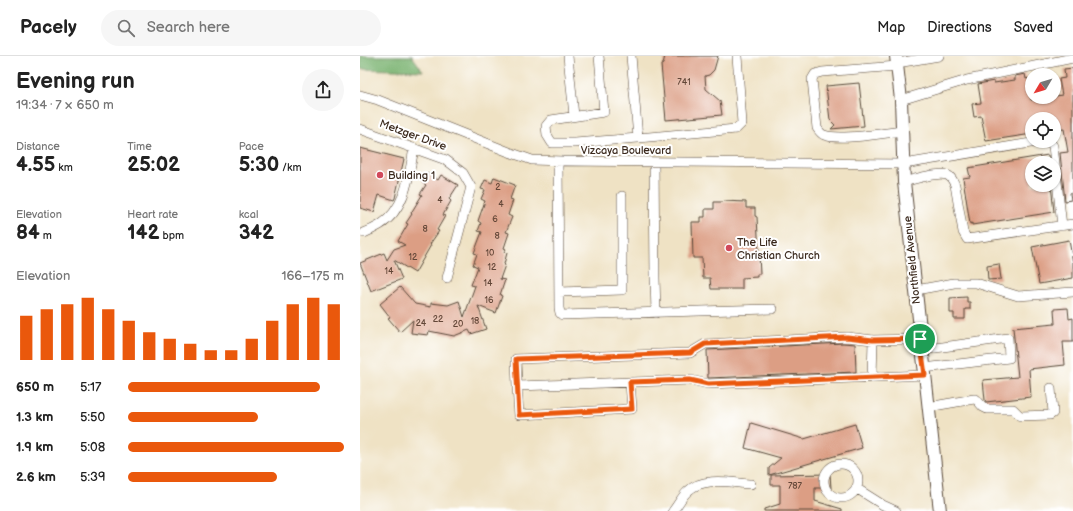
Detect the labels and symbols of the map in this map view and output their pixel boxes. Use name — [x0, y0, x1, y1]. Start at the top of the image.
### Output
north arrow — [1025, 68, 1061, 104]
house number: 741 — [677, 77, 691, 88]
street label: Metzger Drive — [378, 117, 449, 153]
street label: Vizcaya Boulevard — [581, 144, 671, 157]
place label: Building 1 — [388, 169, 435, 182]
marker: Building 1 — [375, 170, 385, 180]
house number: 2 — [495, 182, 501, 193]
house number: 4 — [437, 195, 443, 206]
house number: 4 — [498, 199, 504, 210]
house number: 6 — [492, 214, 498, 225]
street label: Northfield Avenue — [901, 215, 923, 305]
house number: 8 — [422, 224, 428, 235]
house number: 8 — [494, 231, 500, 242]
place label: The Life Christian Church — [737, 236, 820, 262]
marker: The Life Christian Church — [724, 243, 734, 253]
house number: 10 — [486, 248, 494, 259]
house number: 12 — [409, 252, 418, 263]
house number: 12 — [488, 262, 497, 273]
house number: 14 — [385, 266, 394, 277]
house number: 14 — [484, 278, 493, 289]
house number: 16 — [485, 295, 494, 306]
house number: 22 — [433, 314, 444, 325]
house number: 18 — [471, 316, 479, 327]
house number: 24 — [416, 318, 427, 329]
house number: 20 — [453, 319, 463, 330]
pin — [903, 322, 937, 356]
house number: 787 — [788, 481, 803, 492]

